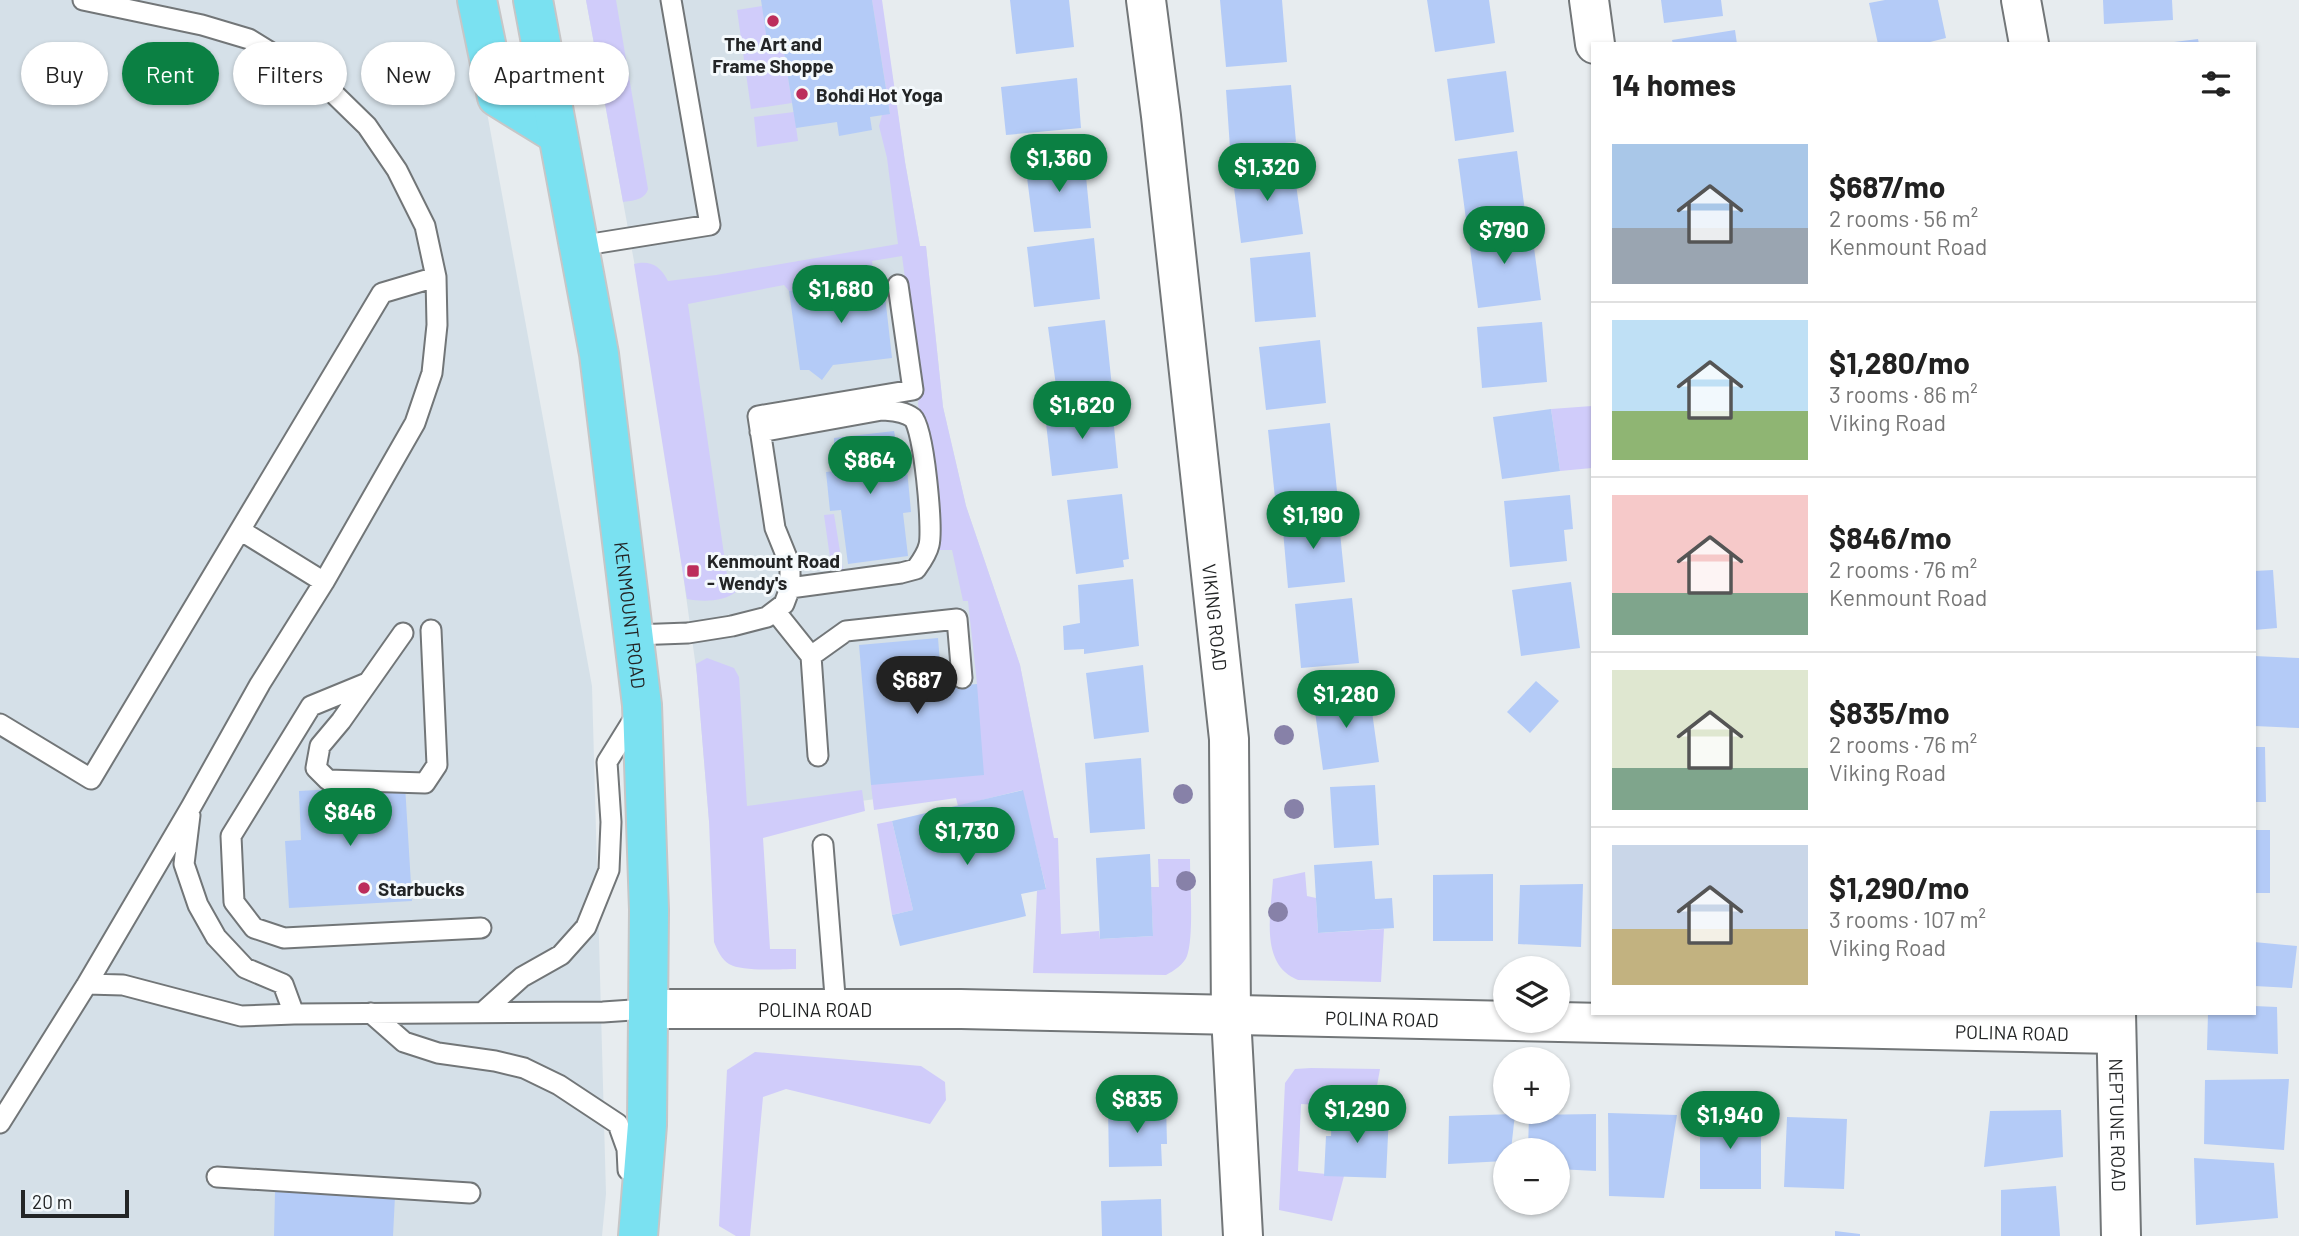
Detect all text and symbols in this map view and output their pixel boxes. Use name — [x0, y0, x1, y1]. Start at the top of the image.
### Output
marker: The Art and Frame Shoppe — [765, 13, 781, 29]
place label: The Art and Frame Shoppe — [712, 32, 834, 77]
chip: Buy — [21, 42, 108, 105]
chip: Rent — [122, 42, 219, 105]
chip: Filters — [233, 42, 347, 105]
chip: New — [361, 42, 455, 105]
chip: Apartment — [469, 42, 629, 105]
icon: filters — [2197, 65, 2235, 103]
text: 14 homes — [1612, 66, 1736, 102]
place label: Bohdi Hot Yoga — [816, 83, 943, 106]
marker: Bohdi Hot Yoga — [794, 86, 810, 102]
pin: $1,360 — [1002, 134, 1116, 194]
text: $1,360 — [1026, 143, 1092, 171]
pin: $1,320 — [1210, 144, 1324, 203]
text: $1,320 — [1234, 152, 1300, 180]
text: $687/mo — [1829, 168, 1945, 204]
icon: home — [1668, 172, 1752, 256]
text: 2 rooms · 56 m² — [1829, 204, 1978, 232]
pin: $790 — [1463, 206, 1545, 266]
text: $790 — [1479, 215, 1529, 243]
text: Kenmount Road — [1829, 232, 1987, 260]
pin: $1,680 — [784, 266, 898, 325]
text: $1,680 — [808, 274, 874, 302]
text: $1,280/mo — [1829, 344, 1970, 380]
icon: home — [1668, 348, 1752, 432]
text: 3 rooms · 86 m² — [1829, 380, 1978, 408]
pin: $1,620 — [1025, 382, 1139, 441]
text: $1,620 — [1049, 390, 1115, 418]
text: Viking Road — [1829, 408, 1946, 436]
pin: $864 — [829, 436, 911, 496]
text: $864 — [844, 445, 896, 473]
pin: $1,190 — [1256, 491, 1370, 551]
text: $1,190 — [1283, 500, 1343, 528]
text: $846/mo — [1829, 519, 1952, 555]
icon: home — [1668, 523, 1752, 607]
street label: KENMOUNT ROAD — [611, 540, 651, 690]
place label: Kenmount Road - Wendy's — [707, 549, 840, 594]
text: 2 rooms · 76 m² — [1829, 555, 1977, 583]
street label: VIKING ROAD — [1198, 562, 1233, 672]
marker: Kenmount Road - Wendy's — [685, 563, 701, 579]
text: Kenmount Road — [1829, 583, 1987, 611]
pin: $687 — [876, 656, 958, 716]
text: $687 — [892, 665, 942, 693]
pin: $1,280 — [1289, 670, 1403, 730]
text: $1,280 — [1313, 679, 1379, 707]
text: $835/mo — [1829, 694, 1950, 730]
icon: home — [1668, 698, 1752, 782]
text: 2 rooms · 76 m² — [1829, 730, 1977, 758]
text: Viking Road — [1829, 758, 1946, 786]
pin: $846 — [309, 788, 391, 848]
text: $846 — [324, 797, 376, 825]
pin: $1,730 — [910, 808, 1024, 867]
text: $1,730 — [935, 816, 999, 844]
text: $1,290/mo — [1829, 869, 1970, 905]
icon: home — [1668, 873, 1752, 957]
place label: Starbucks — [378, 877, 465, 900]
marker: Starbucks — [356, 880, 372, 896]
text: 3 rooms · 107 m² — [1829, 905, 1986, 933]
text: Viking Road — [1829, 933, 1946, 961]
map controls — [1493, 956, 1570, 1215]
button: layers — [1493, 956, 1570, 1033]
street label: POLINA ROAD — [758, 998, 872, 1021]
street label: POLINA ROAD — [1325, 1005, 1439, 1031]
street label: POLINA ROAD — [1955, 1019, 2069, 1044]
button: + — [1493, 1047, 1570, 1124]
street label: NEPTUNE ROAD — [2106, 1058, 2131, 1192]
pin: $835 — [1096, 1076, 1178, 1135]
text: $835 — [1112, 1084, 1162, 1112]
pin: $1,290 — [1300, 1086, 1414, 1145]
pin: $1,940 — [1673, 1092, 1787, 1151]
text: $1,290 — [1324, 1094, 1390, 1122]
text: $1,940 — [1697, 1100, 1763, 1128]
button: − — [1493, 1138, 1570, 1215]
scale bar — [21, 1187, 130, 1219]
text: 20 m — [32, 1190, 72, 1213]

